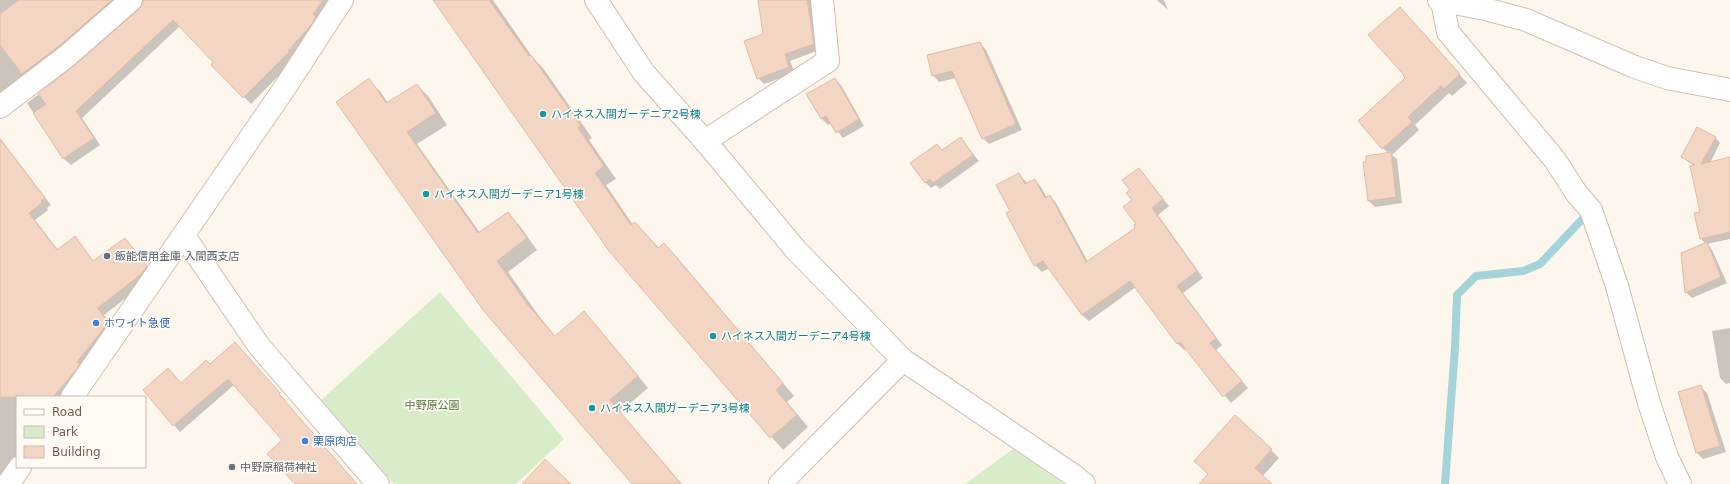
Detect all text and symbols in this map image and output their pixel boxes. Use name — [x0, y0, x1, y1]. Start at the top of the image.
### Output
place label: ハイネス入間ガーデニア2号棟 — [551, 108, 701, 121]
marker: ハイネス入間ガーデニア2号棟 — [538, 109, 548, 119]
place label: ハイネス入間ガーデニア1号棟 — [434, 188, 584, 201]
marker: ハイネス入間ガーデニア1号棟 — [421, 189, 431, 199]
place label: 飯能信用金庫 入間西支店 — [115, 250, 240, 263]
marker: 飯能信用金庫 入間西支店 — [102, 251, 112, 261]
place label: ホワイト急便 — [104, 317, 171, 330]
marker: ホワイト急便 — [91, 318, 101, 328]
place label: ハイネス入間ガーデニア4号棟 — [721, 330, 871, 343]
marker: ハイネス入間ガーデニア4号棟 — [708, 331, 718, 341]
legend — [16, 396, 146, 468]
park label: 中野原公園 — [405, 399, 460, 412]
place label: ハイネス入間ガーデニア3号棟 — [600, 402, 750, 415]
marker: ハイネス入間ガーデニア3号棟 — [587, 403, 597, 413]
text: Road — [52, 405, 82, 419]
text: Park — [52, 425, 78, 439]
place label: 栗原肉店 — [313, 435, 357, 448]
marker: 栗原肉店 — [300, 436, 310, 446]
text: Building — [52, 445, 101, 459]
place label: 中野原稲荷神社 — [240, 461, 317, 474]
marker: 中野原稲荷神社 — [227, 462, 237, 472]

